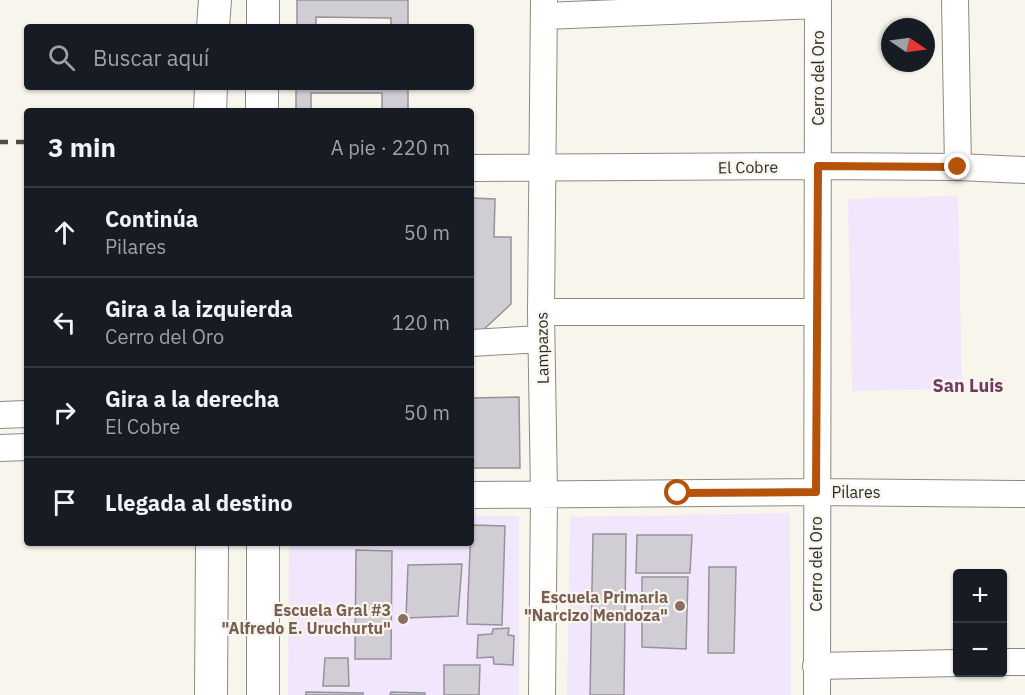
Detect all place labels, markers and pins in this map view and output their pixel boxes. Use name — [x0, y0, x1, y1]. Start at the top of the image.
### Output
place label: Escuela Primaria "Narcizo Mendoza" — [524, 587, 668, 625]
marker: Escuela Primaria "Narcizo Mendoza" — [673, 599, 687, 613]
place label: Escuela Gral #3 "Alfredo E. Uruchurtu" — [221, 600, 391, 638]
marker: Escuela Gral #3 "Alfredo E. Uruchurtu" — [396, 612, 410, 626]

